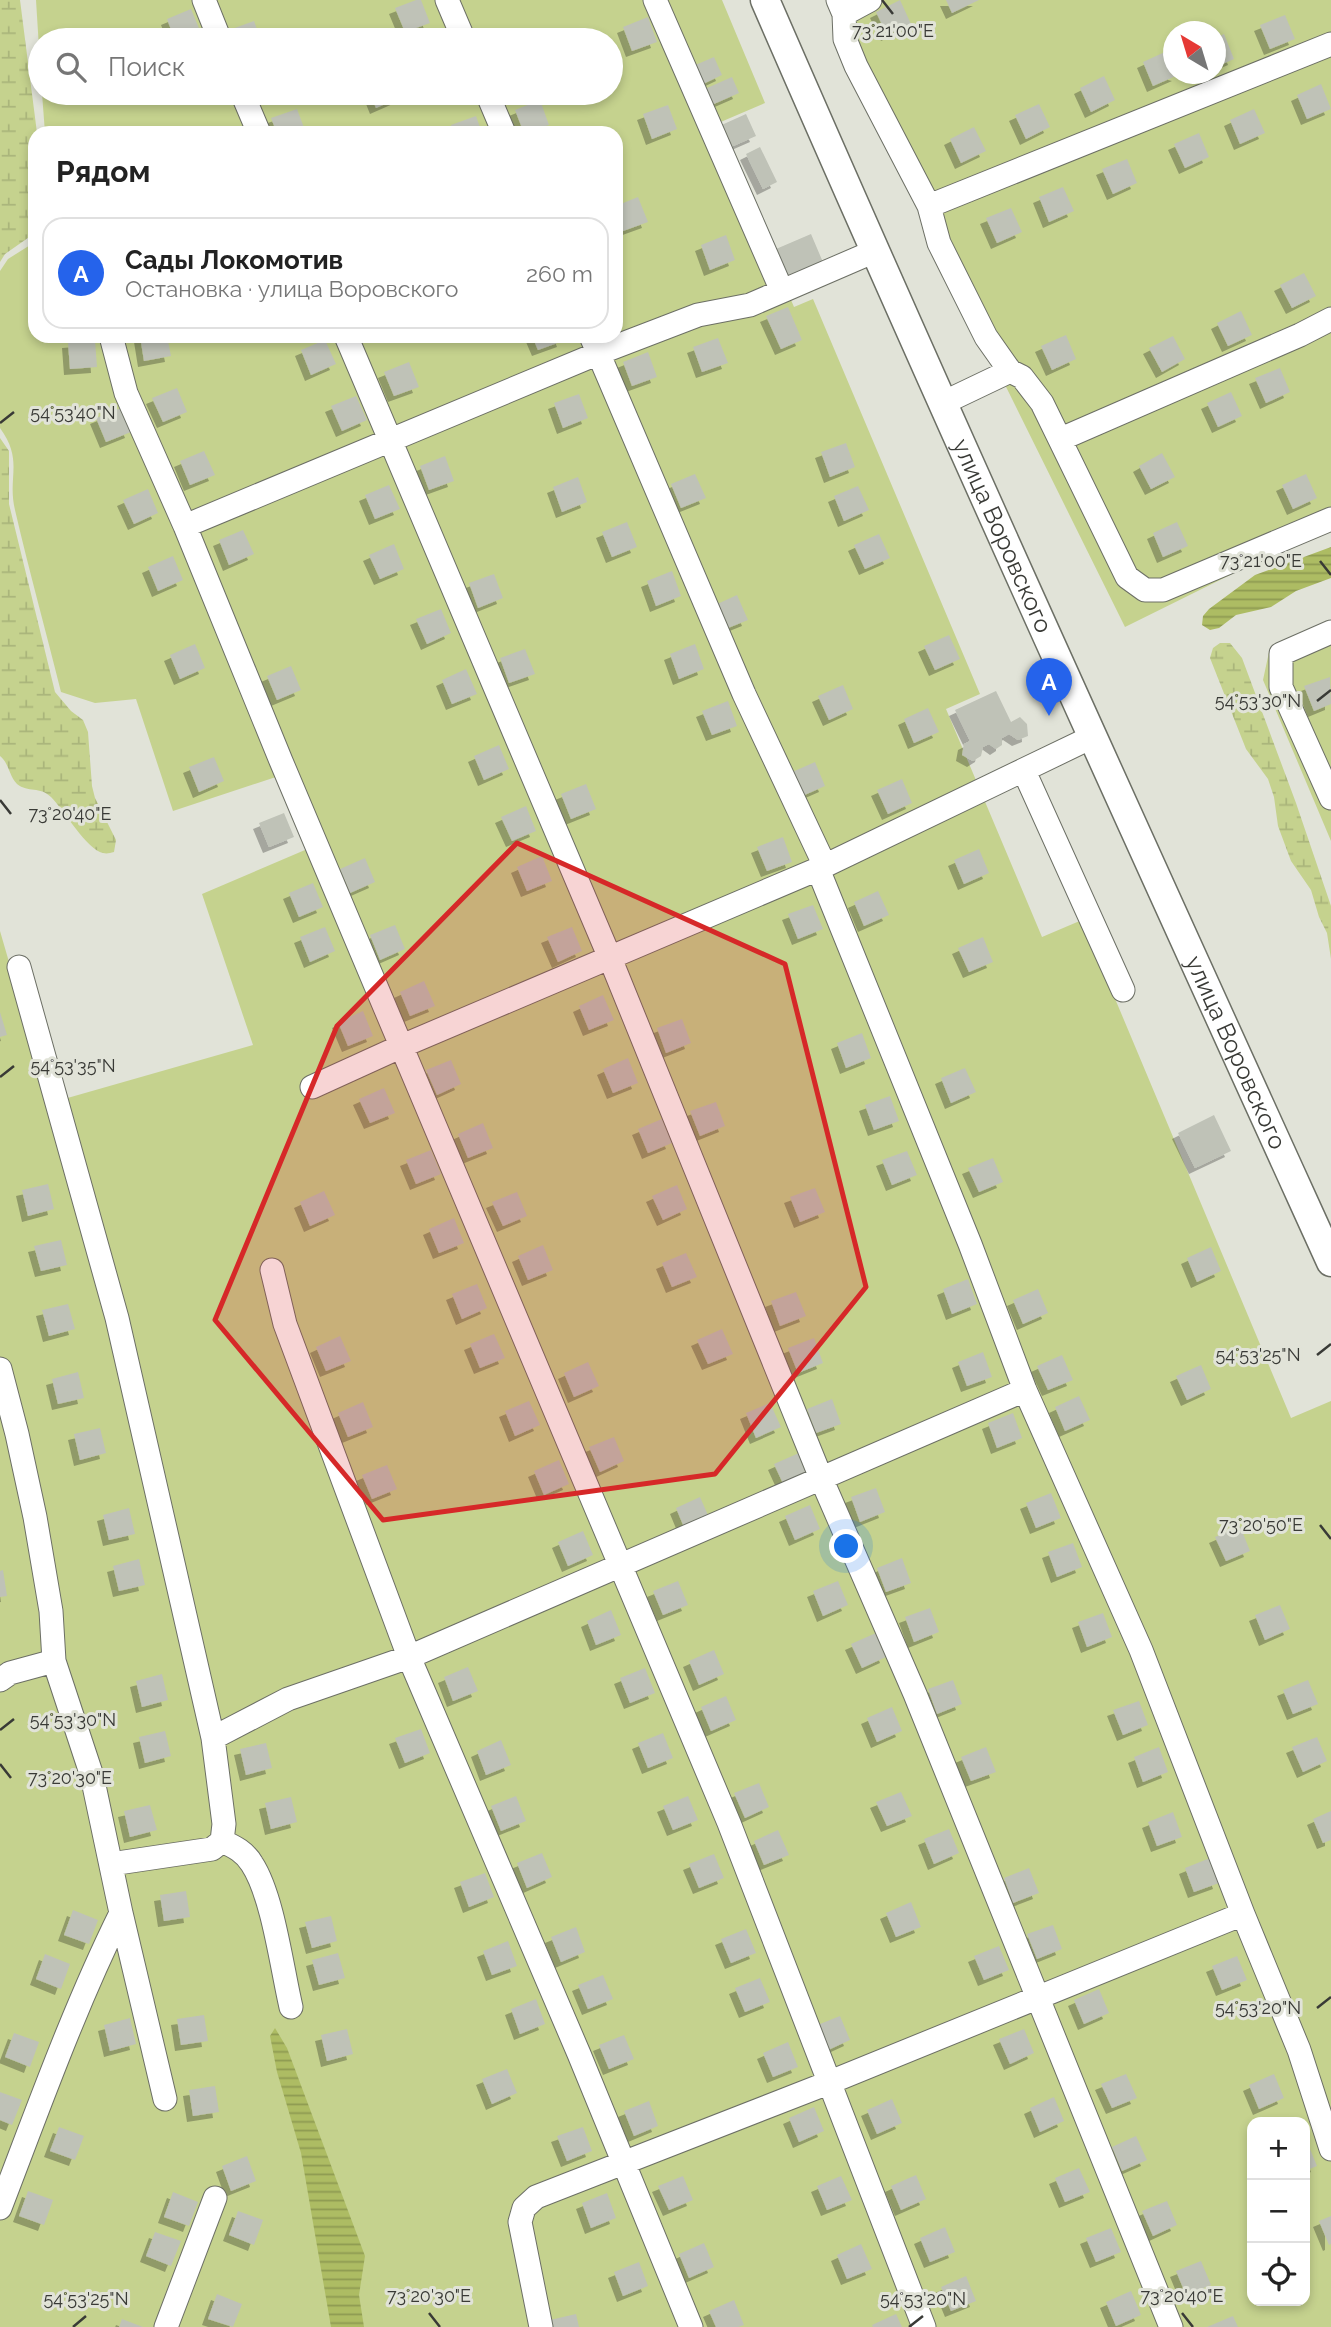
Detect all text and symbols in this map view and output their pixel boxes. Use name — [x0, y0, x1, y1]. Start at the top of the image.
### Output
text: 73°21'00"E — [852, 20, 934, 41]
north arrow — [1163, 21, 1226, 84]
search box — [28, 28, 623, 105]
icon: search — [52, 48, 90, 86]
text: Поиск — [108, 52, 185, 82]
text: Рядом — [56, 154, 150, 189]
text: Сады Локомотив — [125, 245, 343, 275]
text: A — [73, 260, 89, 287]
text: 260 m — [526, 260, 593, 287]
text: Остановка · улица Воровского — [125, 275, 458, 302]
text: 54°53'40"N — [30, 402, 116, 423]
street label: улица Воровского — [947, 434, 1059, 637]
text: 73°21'00"E — [1220, 550, 1302, 571]
pin: A — [1026, 658, 1072, 716]
text: 54°53'30"N — [1215, 690, 1301, 711]
text: 73°20'40"E — [28, 803, 112, 824]
street label: улица Воровского — [1180, 951, 1293, 1154]
text: 54°53'35"N — [30, 1055, 116, 1076]
text: 54°53'25"N — [1215, 1344, 1301, 1365]
text: 73°20'50"E — [1219, 1514, 1303, 1535]
your location — [829, 1529, 863, 1563]
text: 54°53'30"N — [30, 1709, 116, 1730]
text: 73°20'30"E — [28, 1767, 112, 1788]
text: 54°53'20"N — [1215, 1997, 1301, 2018]
map controls — [1247, 2117, 1310, 2306]
button: + — [1247, 2117, 1310, 2180]
button: − — [1247, 2180, 1310, 2243]
button: locate — [1247, 2243, 1310, 2306]
text: 73°20'30"E — [387, 2285, 471, 2306]
text: 73°20'40"E — [1140, 2285, 1224, 2306]
text: 54°53'25"N — [43, 2288, 129, 2309]
text: 54°53'20"N — [880, 2288, 966, 2309]

